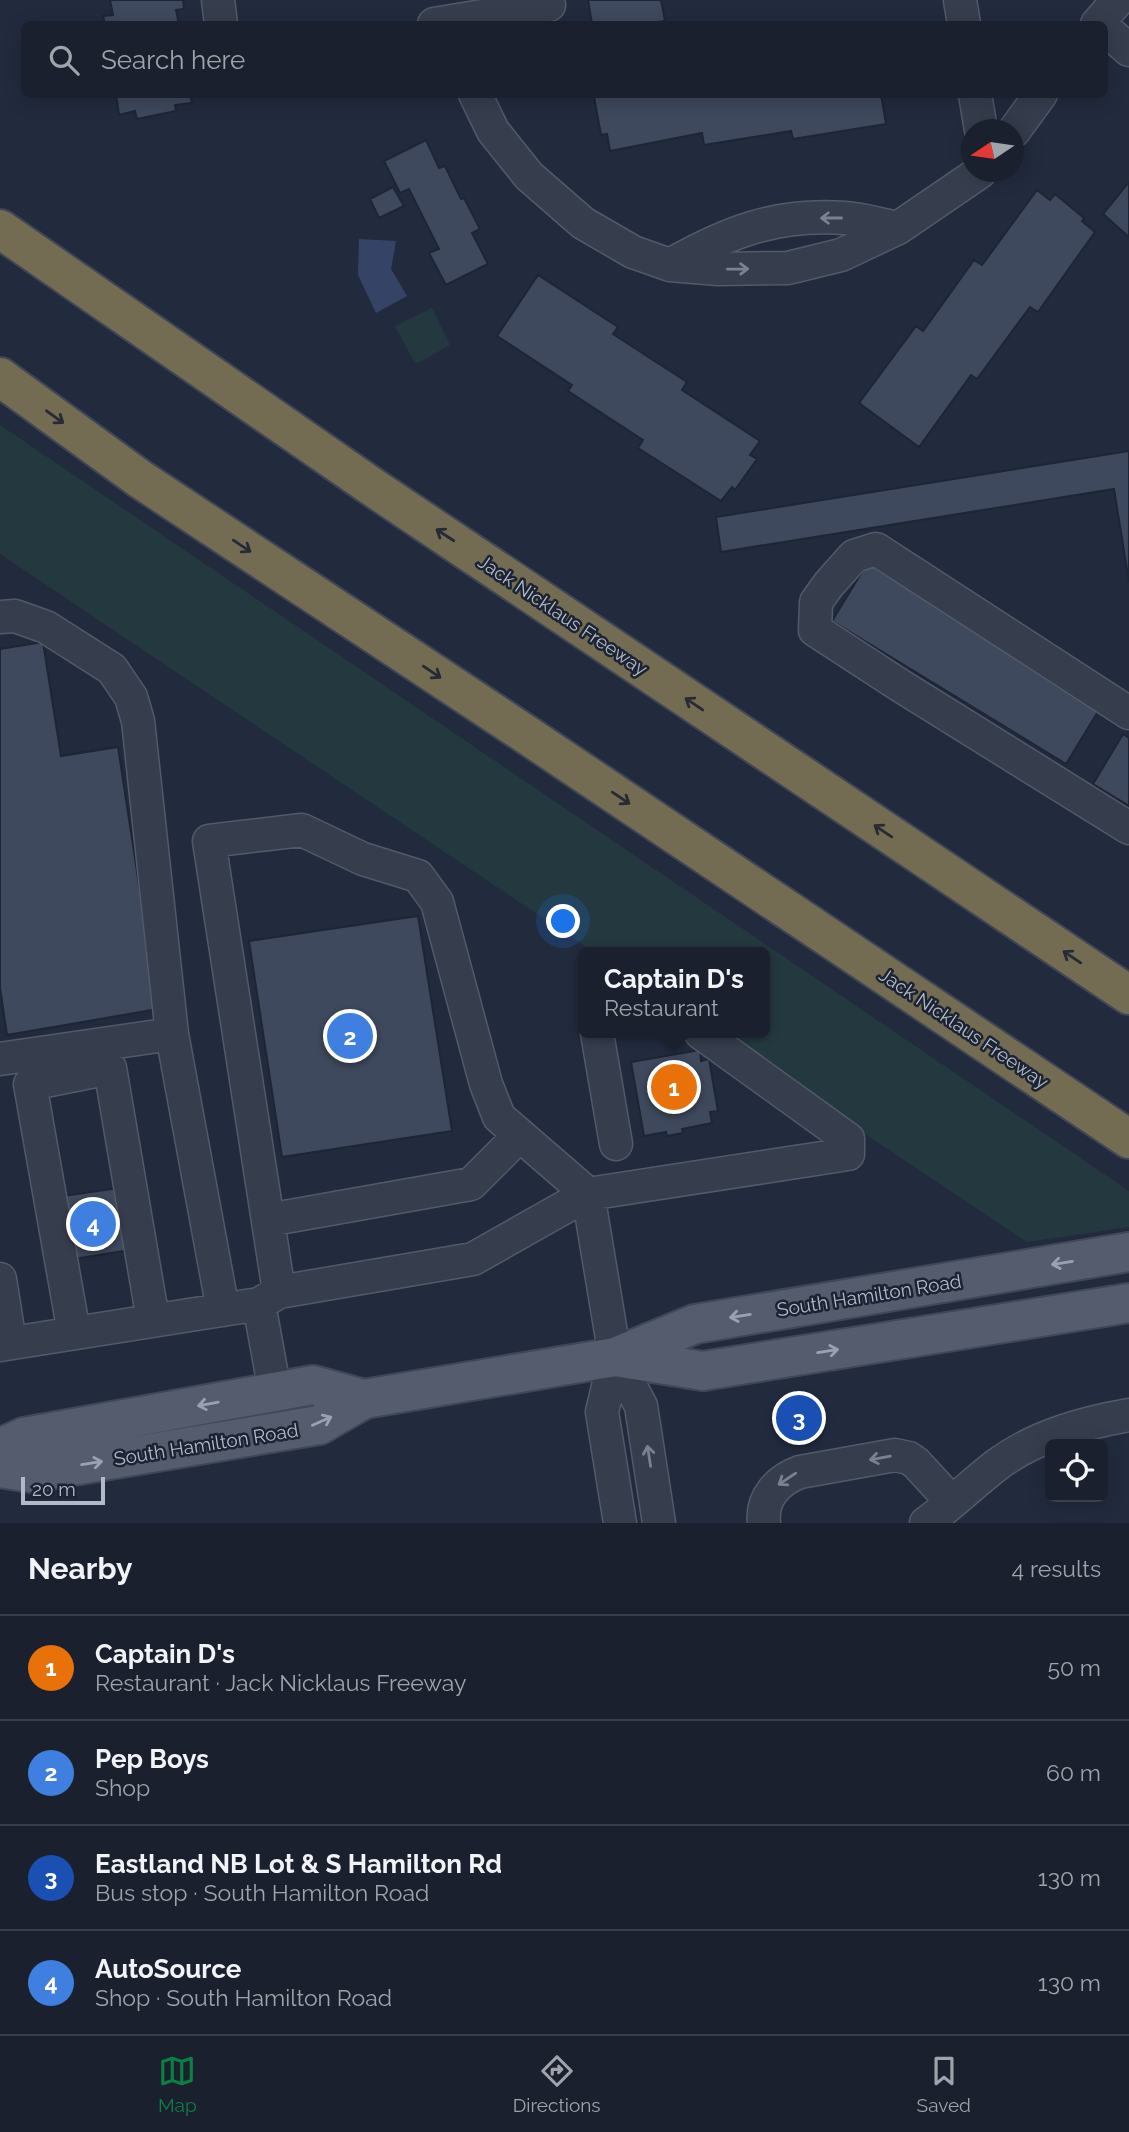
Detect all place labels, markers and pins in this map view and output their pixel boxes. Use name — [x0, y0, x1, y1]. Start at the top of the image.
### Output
pin: 2 — [327, 1010, 373, 1062]
pin: 1 — [651, 1061, 697, 1113]
pin: 4 — [70, 1198, 116, 1250]
pin: 3 — [776, 1392, 822, 1444]

